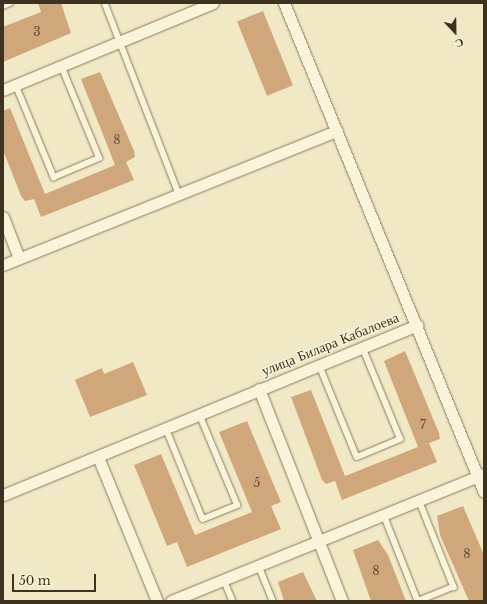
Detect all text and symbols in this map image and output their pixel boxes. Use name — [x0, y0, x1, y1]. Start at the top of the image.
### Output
north arrow — [435, 12, 475, 52]
house number: 3 — [33, 25, 41, 39]
text: С — [453, 35, 466, 51]
house number: 8 — [113, 133, 121, 147]
street label: улица Билара Кабалоева — [259, 309, 401, 379]
house number: 7 — [420, 418, 426, 432]
house number: 5 — [254, 476, 260, 490]
house number: 8 — [463, 547, 471, 561]
house number: 8 — [372, 564, 380, 578]
scale bar — [14, 566, 98, 592]
text: 50 m — [19, 573, 51, 588]

